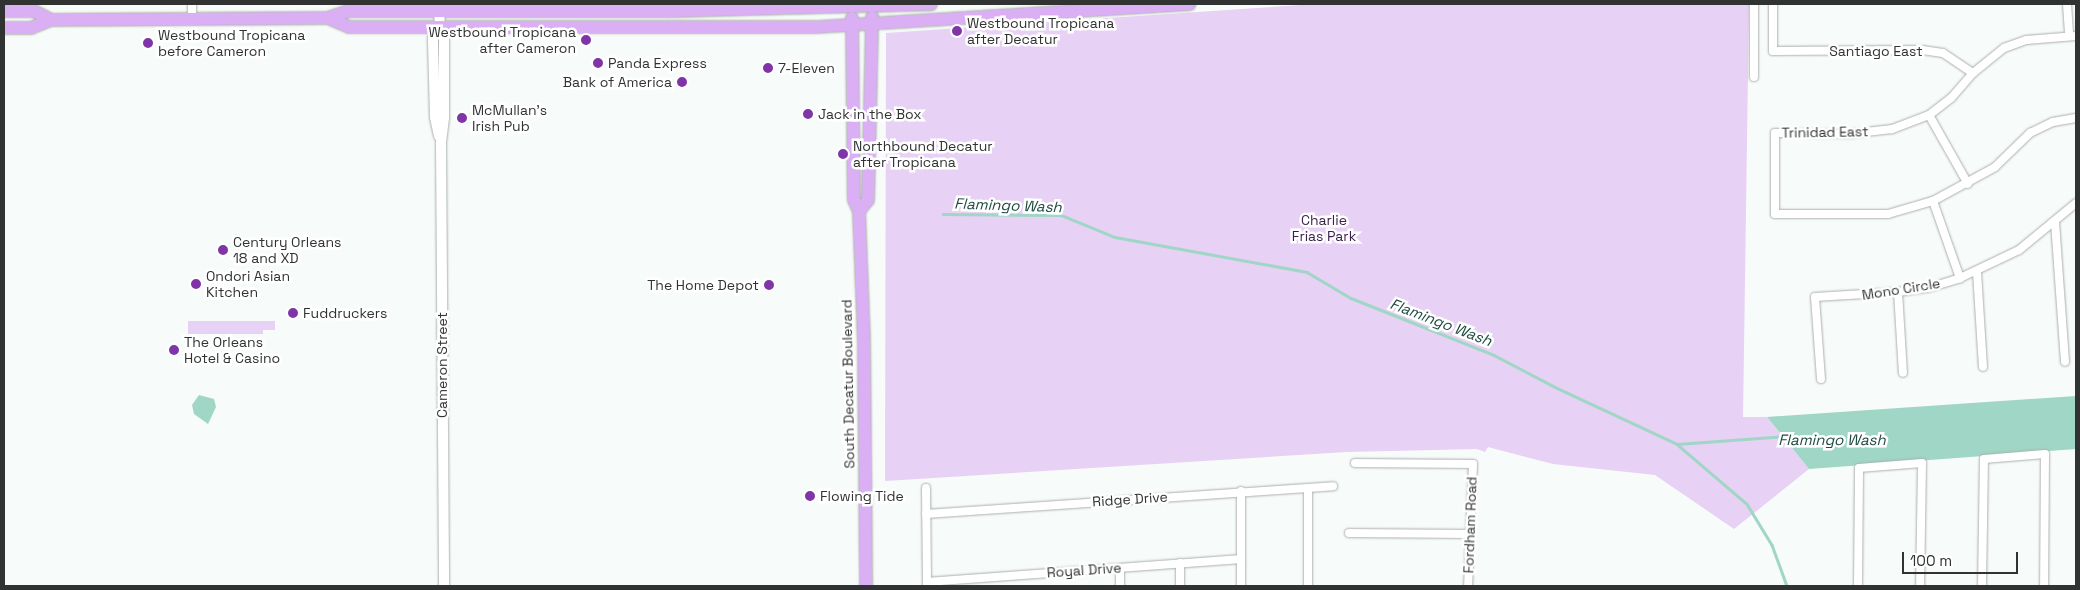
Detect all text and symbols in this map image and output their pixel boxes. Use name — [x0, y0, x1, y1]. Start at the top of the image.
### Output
place label: Westbound Tropicana after Decatur — [967, 15, 1115, 48]
place label: Westbound Tropicana after Cameron — [428, 24, 576, 56]
marker: Westbound Tropicana after Decatur — [951, 25, 963, 37]
place label: Westbound Tropicana before Cameron — [158, 27, 306, 59]
marker: Westbound Tropicana after Cameron — [580, 34, 592, 46]
marker: Westbound Tropicana before Cameron — [142, 37, 154, 49]
street label: Santiago East — [1829, 43, 1923, 59]
place label: Panda Express — [608, 55, 707, 71]
marker: Panda Express — [592, 57, 604, 69]
place label: 7-Eleven — [778, 60, 835, 76]
marker: 7-Eleven — [762, 62, 774, 74]
place label: Bank of America — [563, 74, 672, 90]
marker: Bank of America — [676, 76, 688, 88]
place label: McMullan's Irish Pub — [472, 102, 547, 134]
place label: Jack in the Box — [818, 106, 922, 122]
marker: Jack in the Box — [802, 108, 814, 120]
marker: McMullan's Irish Pub — [456, 112, 468, 124]
street label: Trinidad East — [1781, 123, 1869, 141]
place label: Northbound Decatur after Tropicana — [853, 138, 993, 170]
marker: Northbound Decatur after Tropicana — [837, 148, 849, 160]
water label: Flamingo Wash — [954, 194, 1062, 216]
park label: Charlie Frias Park — [1292, 212, 1356, 244]
place label: Century Orleans 18 and XD — [233, 234, 341, 266]
marker: Century Orleans 18 and XD — [217, 244, 229, 256]
place label: Ondori Asian Kitchen — [206, 268, 290, 300]
street label: Mono Circle — [1861, 275, 1941, 303]
place label: The Home Depot — [647, 277, 759, 293]
marker: Ondori Asian Kitchen — [190, 278, 202, 290]
marker: The Home Depot — [763, 279, 775, 291]
water label: Flamingo Wash — [1388, 294, 1494, 350]
street label: South Decatur Boulevard — [838, 299, 858, 469]
place label: Fuddruckers — [303, 305, 387, 321]
marker: Fuddruckers — [287, 307, 299, 319]
street label: Cameron Street — [434, 312, 450, 418]
place label: The Orleans Hotel & Casino — [184, 334, 280, 367]
marker: The Orleans Hotel & Casino — [168, 344, 180, 356]
water label: Flamingo Wash — [1778, 431, 1886, 449]
street label: Fordham Road — [1460, 476, 1480, 574]
place label: Flowing Tide — [820, 488, 904, 504]
street label: Ridge Drive — [1092, 488, 1168, 510]
marker: Flowing Tide — [804, 490, 816, 502]
scale bar — [1905, 542, 2021, 574]
text: 100 m — [1910, 551, 1952, 570]
street label: Royal Drive — [1046, 559, 1122, 581]

